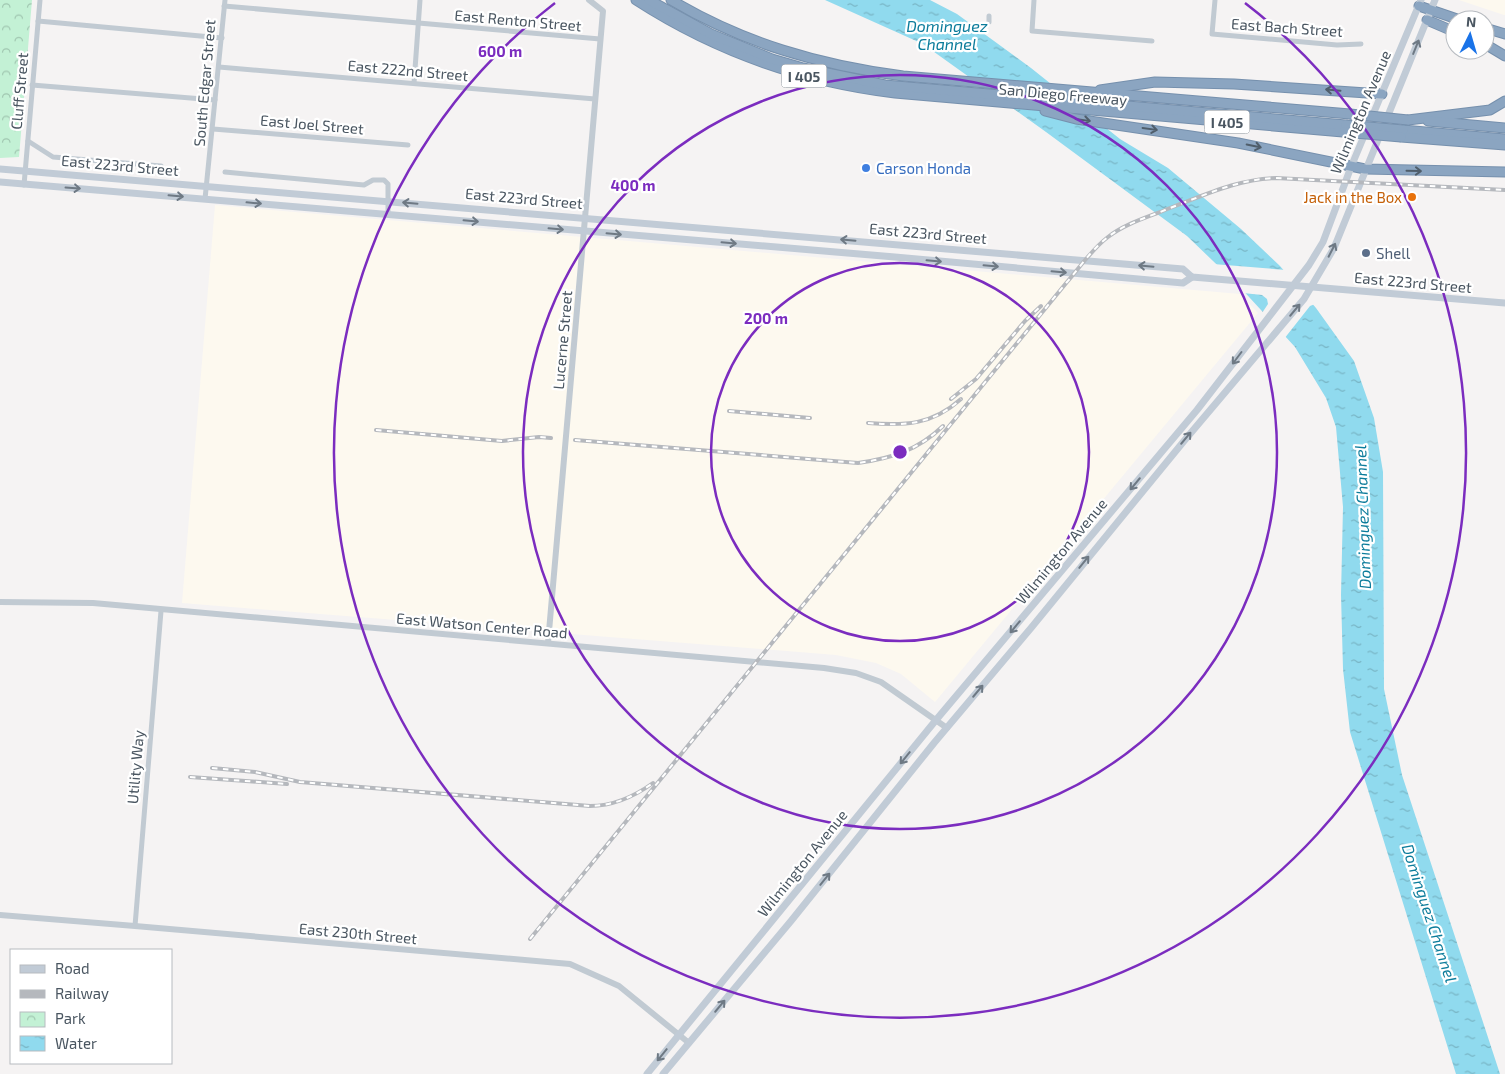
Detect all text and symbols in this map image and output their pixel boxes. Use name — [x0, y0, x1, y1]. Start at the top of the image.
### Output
street label: East Renton Street — [454, 5, 582, 35]
north arrow — [1445, 10, 1495, 60]
text: N — [1465, 13, 1477, 30]
street label: East Bach Street — [1231, 14, 1344, 40]
water label: Dominguez Channel — [906, 16, 988, 53]
street label: South Edgar Street — [189, 18, 219, 147]
one-way arrow — [1412, 39, 1421, 55]
text: 600 m — [478, 42, 522, 60]
street label: Wilmington Avenue — [1326, 47, 1394, 177]
street label: Cluff Street — [7, 51, 31, 130]
street label: East 222nd Street — [347, 56, 469, 84]
road number: I 405 — [782, 64, 826, 88]
street label: San Diego Freeway — [998, 79, 1128, 109]
one-way arrow — [1326, 85, 1342, 95]
road number: I 405 — [1204, 110, 1250, 134]
street label: East Joel Street — [260, 111, 365, 138]
one-way arrow — [1075, 115, 1091, 125]
one-way arrow — [1142, 124, 1158, 134]
one-way arrow — [1245, 142, 1261, 151]
street label: East 223rd Street — [60, 151, 180, 179]
place label: Carson Honda — [876, 159, 971, 177]
marker: Carson Honda — [860, 162, 872, 174]
one-way arrow — [1406, 166, 1422, 176]
text: 400 m — [611, 176, 655, 194]
one-way arrow — [64, 184, 80, 193]
street label: East 223rd Street — [464, 184, 584, 212]
place label: Jack in the Box — [1304, 188, 1402, 206]
marker: Jack in the Box — [1406, 191, 1418, 203]
one-way arrow — [168, 192, 184, 201]
one-way arrow — [246, 198, 262, 208]
one-way arrow — [402, 198, 418, 207]
one-way arrow — [463, 217, 479, 226]
street label: East 223rd Street — [868, 219, 988, 247]
one-way arrow — [548, 224, 564, 233]
one-way arrow — [606, 229, 622, 238]
one-way arrow — [840, 235, 856, 244]
one-way arrow — [721, 239, 737, 248]
one-way arrow — [1328, 243, 1337, 258]
place label: Shell — [1376, 244, 1411, 262]
marker: Shell — [1360, 247, 1372, 259]
one-way arrow — [925, 256, 941, 266]
one-way arrow — [983, 261, 999, 271]
one-way arrow — [1139, 261, 1155, 271]
one-way arrow — [1051, 267, 1067, 277]
street label: East 223rd Street — [1353, 268, 1473, 296]
street label: Lucerne Street — [549, 289, 575, 390]
one-way arrow — [1289, 304, 1300, 317]
text: 200 m — [744, 309, 788, 327]
one-way arrow — [1232, 351, 1242, 365]
one-way arrow — [1181, 432, 1192, 445]
centre of rings — [891, 443, 909, 461]
water label: Dominguez Channel — [1350, 444, 1374, 590]
one-way arrow — [1129, 477, 1140, 490]
street label: Wilmington Avenue — [1012, 494, 1110, 608]
one-way arrow — [1079, 555, 1090, 568]
street label: East Watson Center Road — [396, 609, 568, 641]
one-way arrow — [1009, 621, 1020, 634]
one-way arrow — [972, 684, 984, 697]
street label: Utility Way — [123, 729, 147, 805]
one-way arrow — [900, 751, 911, 764]
street label: Wilmington Avenue — [753, 806, 851, 920]
water label: Dominguez Channel — [1399, 841, 1461, 985]
one-way arrow — [819, 873, 830, 886]
street label: East 230th Street — [298, 919, 418, 947]
legend — [10, 949, 172, 1064]
text: Road — [55, 959, 90, 977]
text: Railway — [55, 984, 109, 1002]
one-way arrow — [714, 1000, 725, 1013]
text: Park — [55, 1009, 86, 1027]
text: Water — [55, 1034, 97, 1052]
one-way arrow — [657, 1048, 668, 1061]

